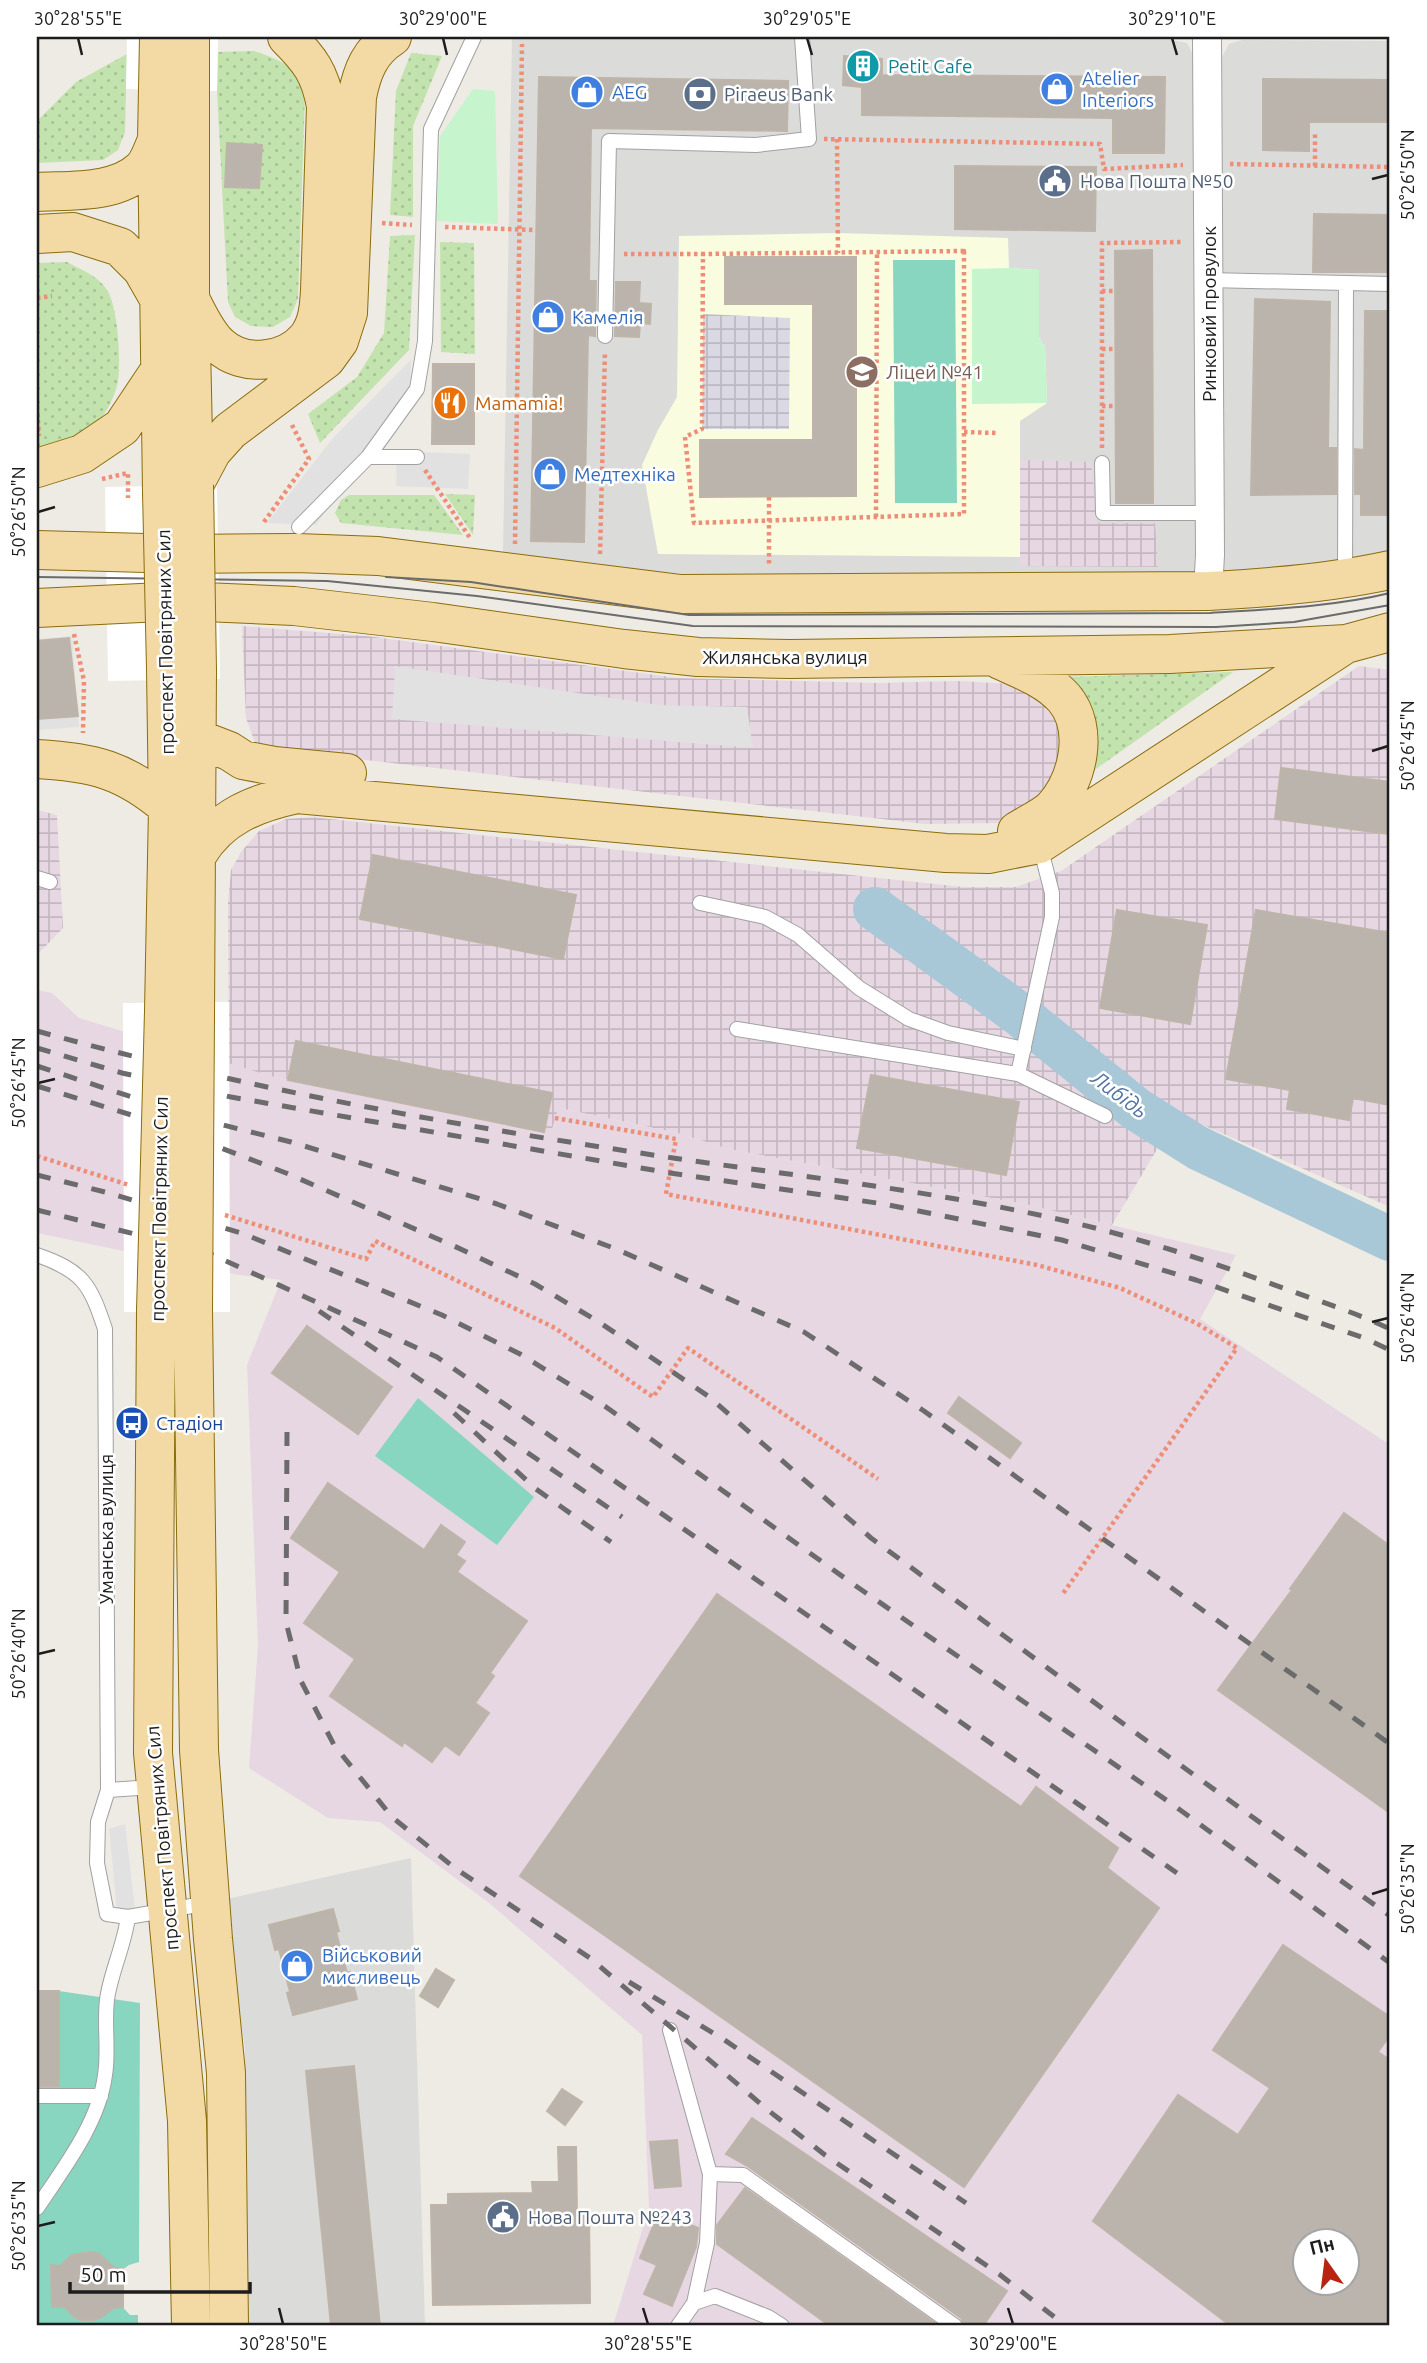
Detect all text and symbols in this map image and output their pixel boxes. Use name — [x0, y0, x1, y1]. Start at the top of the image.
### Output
text: 30°28'55"E — [34, 8, 122, 28]
text: 30°29'00"E — [399, 8, 487, 28]
text: 30°29'05"E — [763, 8, 851, 28]
text: 30°29'10"E — [1128, 8, 1216, 28]
building icon: Petit Cafe — [844, 47, 882, 85]
place label: Petit Cafe — [888, 55, 973, 77]
place label: Atelier Interiors — [1082, 67, 1154, 111]
shop icon: Atelier Interiors — [1038, 70, 1076, 108]
shop icon: AEG — [568, 73, 606, 111]
bank icon: Piraeus Bank — [681, 75, 719, 113]
place label: AEG — [612, 81, 647, 103]
place label: Piraeus Bank — [724, 83, 834, 105]
text: 50°26'50"N — [1397, 129, 1417, 221]
public building icon: Нова Пошта №50 — [1036, 162, 1074, 200]
place label: Нова Пошта №50 — [1080, 170, 1233, 192]
street label: Ринковий провулок — [1198, 226, 1220, 402]
shop icon: Камелія — [529, 298, 567, 336]
place label: Камелія — [572, 306, 644, 328]
school or university icon: Ліцей №41 — [843, 353, 881, 391]
place label: Ліцей №41 — [886, 361, 983, 383]
restaurant icon: Mamamia! — [431, 384, 469, 422]
place label: Mamamia! — [475, 392, 563, 414]
shop icon: Медтехніка — [531, 455, 569, 493]
place label: Медтехніка — [574, 463, 676, 485]
text: 50°26'50"N — [8, 466, 28, 558]
street label: проспект Повітряних Сил — [152, 529, 178, 755]
street label: Жилянська вулиця — [702, 646, 868, 668]
text: 50°26'45"N — [1397, 700, 1417, 792]
text: 50°26'45"N — [8, 1037, 28, 1129]
water label: Либідь — [1087, 1065, 1153, 1123]
street label: проспект Повітряних Сил — [146, 1096, 172, 1322]
text: 50°26'40"N — [1397, 1272, 1417, 1364]
bus stop icon: Стадіон — [113, 1404, 151, 1442]
place label: Стадіон — [156, 1412, 223, 1434]
street label: Уманська вулиця — [95, 1454, 117, 1604]
text: 50°26'40"N — [8, 1608, 28, 1700]
street label: проспект Повітряних Сил — [141, 1725, 183, 1951]
text: 50°26'35"N — [1397, 1843, 1417, 1935]
place label: Військовий мисливець — [322, 1944, 422, 1988]
shop icon: Військовий мисливець — [278, 1947, 316, 1985]
text: 50°26'35"N — [8, 2180, 28, 2272]
public building icon: Нова Пошта №243 — [484, 2198, 522, 2236]
place label: Нова Пошта №243 — [528, 2206, 692, 2228]
north arrow — [1290, 2226, 1360, 2296]
text: Пн — [1307, 2232, 1337, 2259]
scale bar — [70, 2251, 250, 2295]
text: 50 m — [80, 2262, 127, 2286]
text: 30°28'50"E — [239, 2333, 327, 2353]
text: 30°28'55"E — [604, 2333, 692, 2353]
text: 30°29'00"E — [969, 2333, 1057, 2353]

